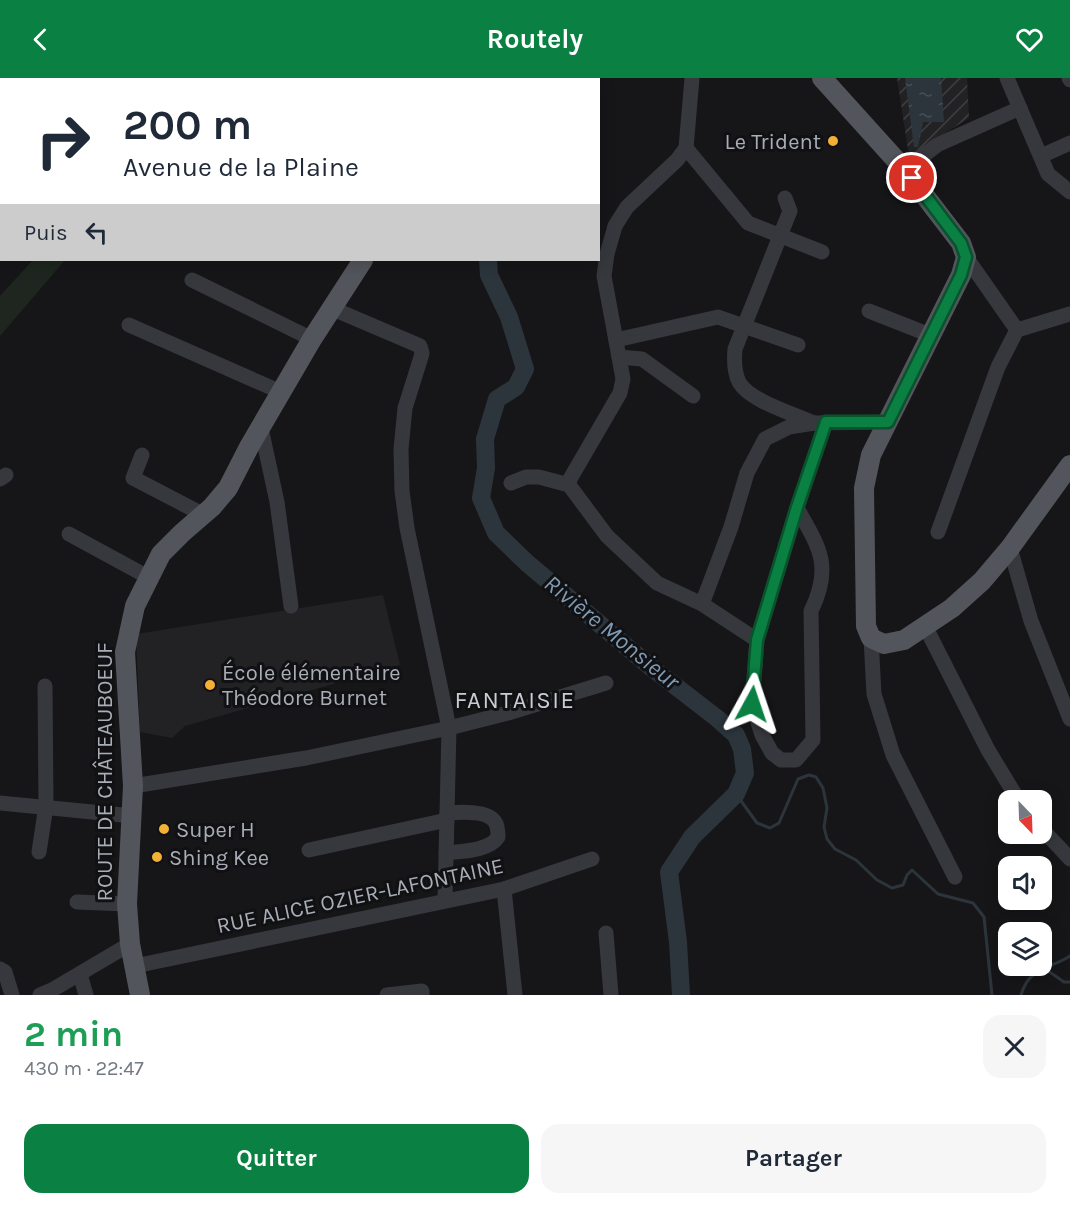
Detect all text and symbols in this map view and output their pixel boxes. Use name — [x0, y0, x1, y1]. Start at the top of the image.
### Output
icon: back — [24, 23, 57, 56]
text: Routely — [487, 23, 583, 55]
icon: heart — [1013, 23, 1046, 56]
text: 200 m — [123, 100, 252, 150]
icon: right — [24, 102, 102, 180]
place label: Le Trident — [724, 129, 821, 155]
marker: Le Trident — [826, 134, 840, 148]
text: Avenue de la Plaine — [123, 151, 359, 183]
pin — [886, 152, 937, 203]
icon: arrive — [895, 161, 928, 194]
icon: left — [80, 216, 113, 249]
text: Puis — [24, 220, 68, 246]
water label: Rivière Monsieur — [539, 569, 686, 696]
street label: ROUTE DE CHÂTEAUBOEUF — [92, 642, 118, 902]
place label: École élémentaire Théodore Burnet — [222, 659, 401, 711]
position arrow — [720, 672, 784, 736]
marker: École élémentaire Théodore Burnet — [203, 678, 217, 692]
district label: FANTAISIE — [454, 686, 576, 714]
north arrow — [998, 790, 1052, 844]
map controls — [998, 790, 1052, 976]
place label: Super H — [176, 817, 255, 843]
marker: Super H — [157, 822, 171, 836]
place label: Shing Kee — [169, 845, 269, 871]
marker: Shing Kee — [150, 850, 164, 864]
street label: RUE ALICE OZIER-LAFONTAINE — [214, 853, 506, 939]
button: sound — [998, 856, 1052, 910]
button: layers — [998, 922, 1052, 976]
text: 2 min — [24, 1013, 123, 1055]
button: close — [983, 1015, 1046, 1078]
text: 430 m · 22:47 — [24, 1057, 144, 1080]
button: Quitter — [24, 1124, 529, 1193]
button: Partager — [541, 1124, 1046, 1193]

